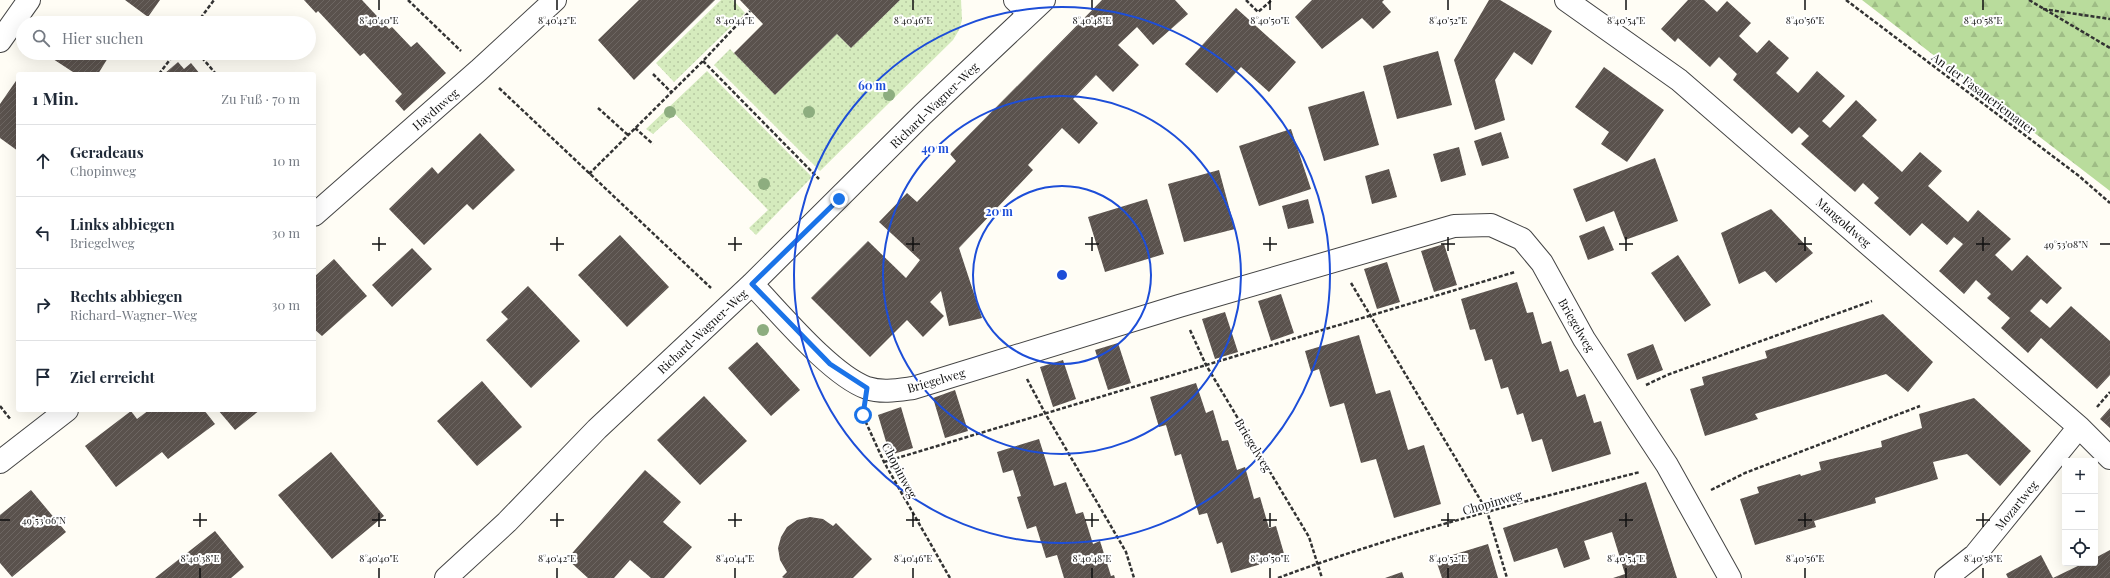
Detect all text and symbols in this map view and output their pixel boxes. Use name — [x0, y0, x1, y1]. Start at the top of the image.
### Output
text: 8°40'40"E — [359, 13, 399, 27]
text: 8°40'42"E — [538, 13, 576, 27]
text: 8°40'44"E — [716, 13, 754, 27]
text: 8°40'46"E — [894, 13, 932, 27]
text: 8°40'48"E — [1073, 13, 1111, 27]
text: 8°40'50"E — [1250, 13, 1290, 27]
text: 8°40'52"E — [1429, 13, 1467, 27]
text: 8°40'54"E — [1607, 13, 1645, 27]
text: 8°40'56"E — [1786, 13, 1824, 27]
text: 8°40'58"E — [1964, 13, 2002, 27]
search box — [16, 16, 316, 60]
icon: search — [30, 27, 52, 49]
text: Hier suchen — [62, 28, 144, 48]
street label: An der Fasaneriemauer — [1928, 48, 2040, 138]
street label: Richard-Wagner-Weg — [886, 58, 982, 152]
text: 60 m — [858, 77, 886, 93]
street label: Haydnweg — [408, 84, 462, 134]
text: 1 Min. — [32, 87, 79, 109]
text: Zu Fuß · 70 m — [221, 90, 300, 107]
text: 40 m — [921, 140, 949, 156]
text: Geradeaus — [70, 142, 144, 162]
icon: ahead — [32, 150, 54, 172]
text: 10 m — [273, 152, 300, 169]
text: Chopinweg — [70, 162, 136, 179]
route end — [830, 190, 848, 208]
street label: Mangoldweg — [1813, 194, 1875, 251]
text: 20 m — [985, 203, 1013, 219]
text: Links abbiegen — [70, 214, 175, 234]
icon: left — [32, 222, 54, 244]
text: 30 m — [272, 224, 300, 241]
text: Briegelweg — [70, 234, 135, 251]
text: 49°53'08"N — [2044, 237, 2088, 251]
centre of rings — [1055, 268, 1069, 282]
street label: Richard-Wagner-Weg — [654, 285, 751, 377]
text: Rechts abbiegen — [70, 286, 183, 306]
icon: right — [32, 294, 54, 316]
street label: Briegelweg — [1555, 295, 1599, 355]
text: 30 m — [272, 296, 300, 313]
text: Richard-Wagner-Weg — [70, 306, 197, 323]
street label: Briegelweg — [905, 364, 967, 396]
icon: arrive — [32, 366, 54, 388]
text: Ziel erreicht — [70, 367, 155, 387]
route start — [854, 406, 872, 424]
street label: Briegelweg — [1232, 415, 1277, 475]
street label: Chopinweg — [879, 439, 922, 501]
map controls — [2062, 458, 2098, 566]
button: + — [2062, 458, 2098, 494]
street label: Mozartweg — [1991, 476, 2041, 533]
street label: Chopinweg — [1460, 486, 1524, 518]
button: − — [2062, 494, 2098, 530]
text: 49°53'06"N — [22, 513, 66, 527]
button: locate — [2062, 530, 2098, 566]
text: 8°40'38"E — [180, 551, 220, 565]
text: 8°40'40"E — [359, 551, 399, 565]
text: 8°40'42"E — [538, 551, 576, 565]
text: 8°40'44"E — [716, 551, 754, 565]
text: 8°40'46"E — [894, 551, 932, 565]
text: 8°40'48"E — [1073, 551, 1111, 565]
text: 8°40'50"E — [1250, 551, 1290, 565]
text: 8°40'52"E — [1429, 551, 1467, 565]
text: 8°40'54"E — [1607, 551, 1645, 565]
text: 8°40'56"E — [1786, 551, 1824, 565]
text: 8°40'58"E — [1964, 551, 2002, 565]

